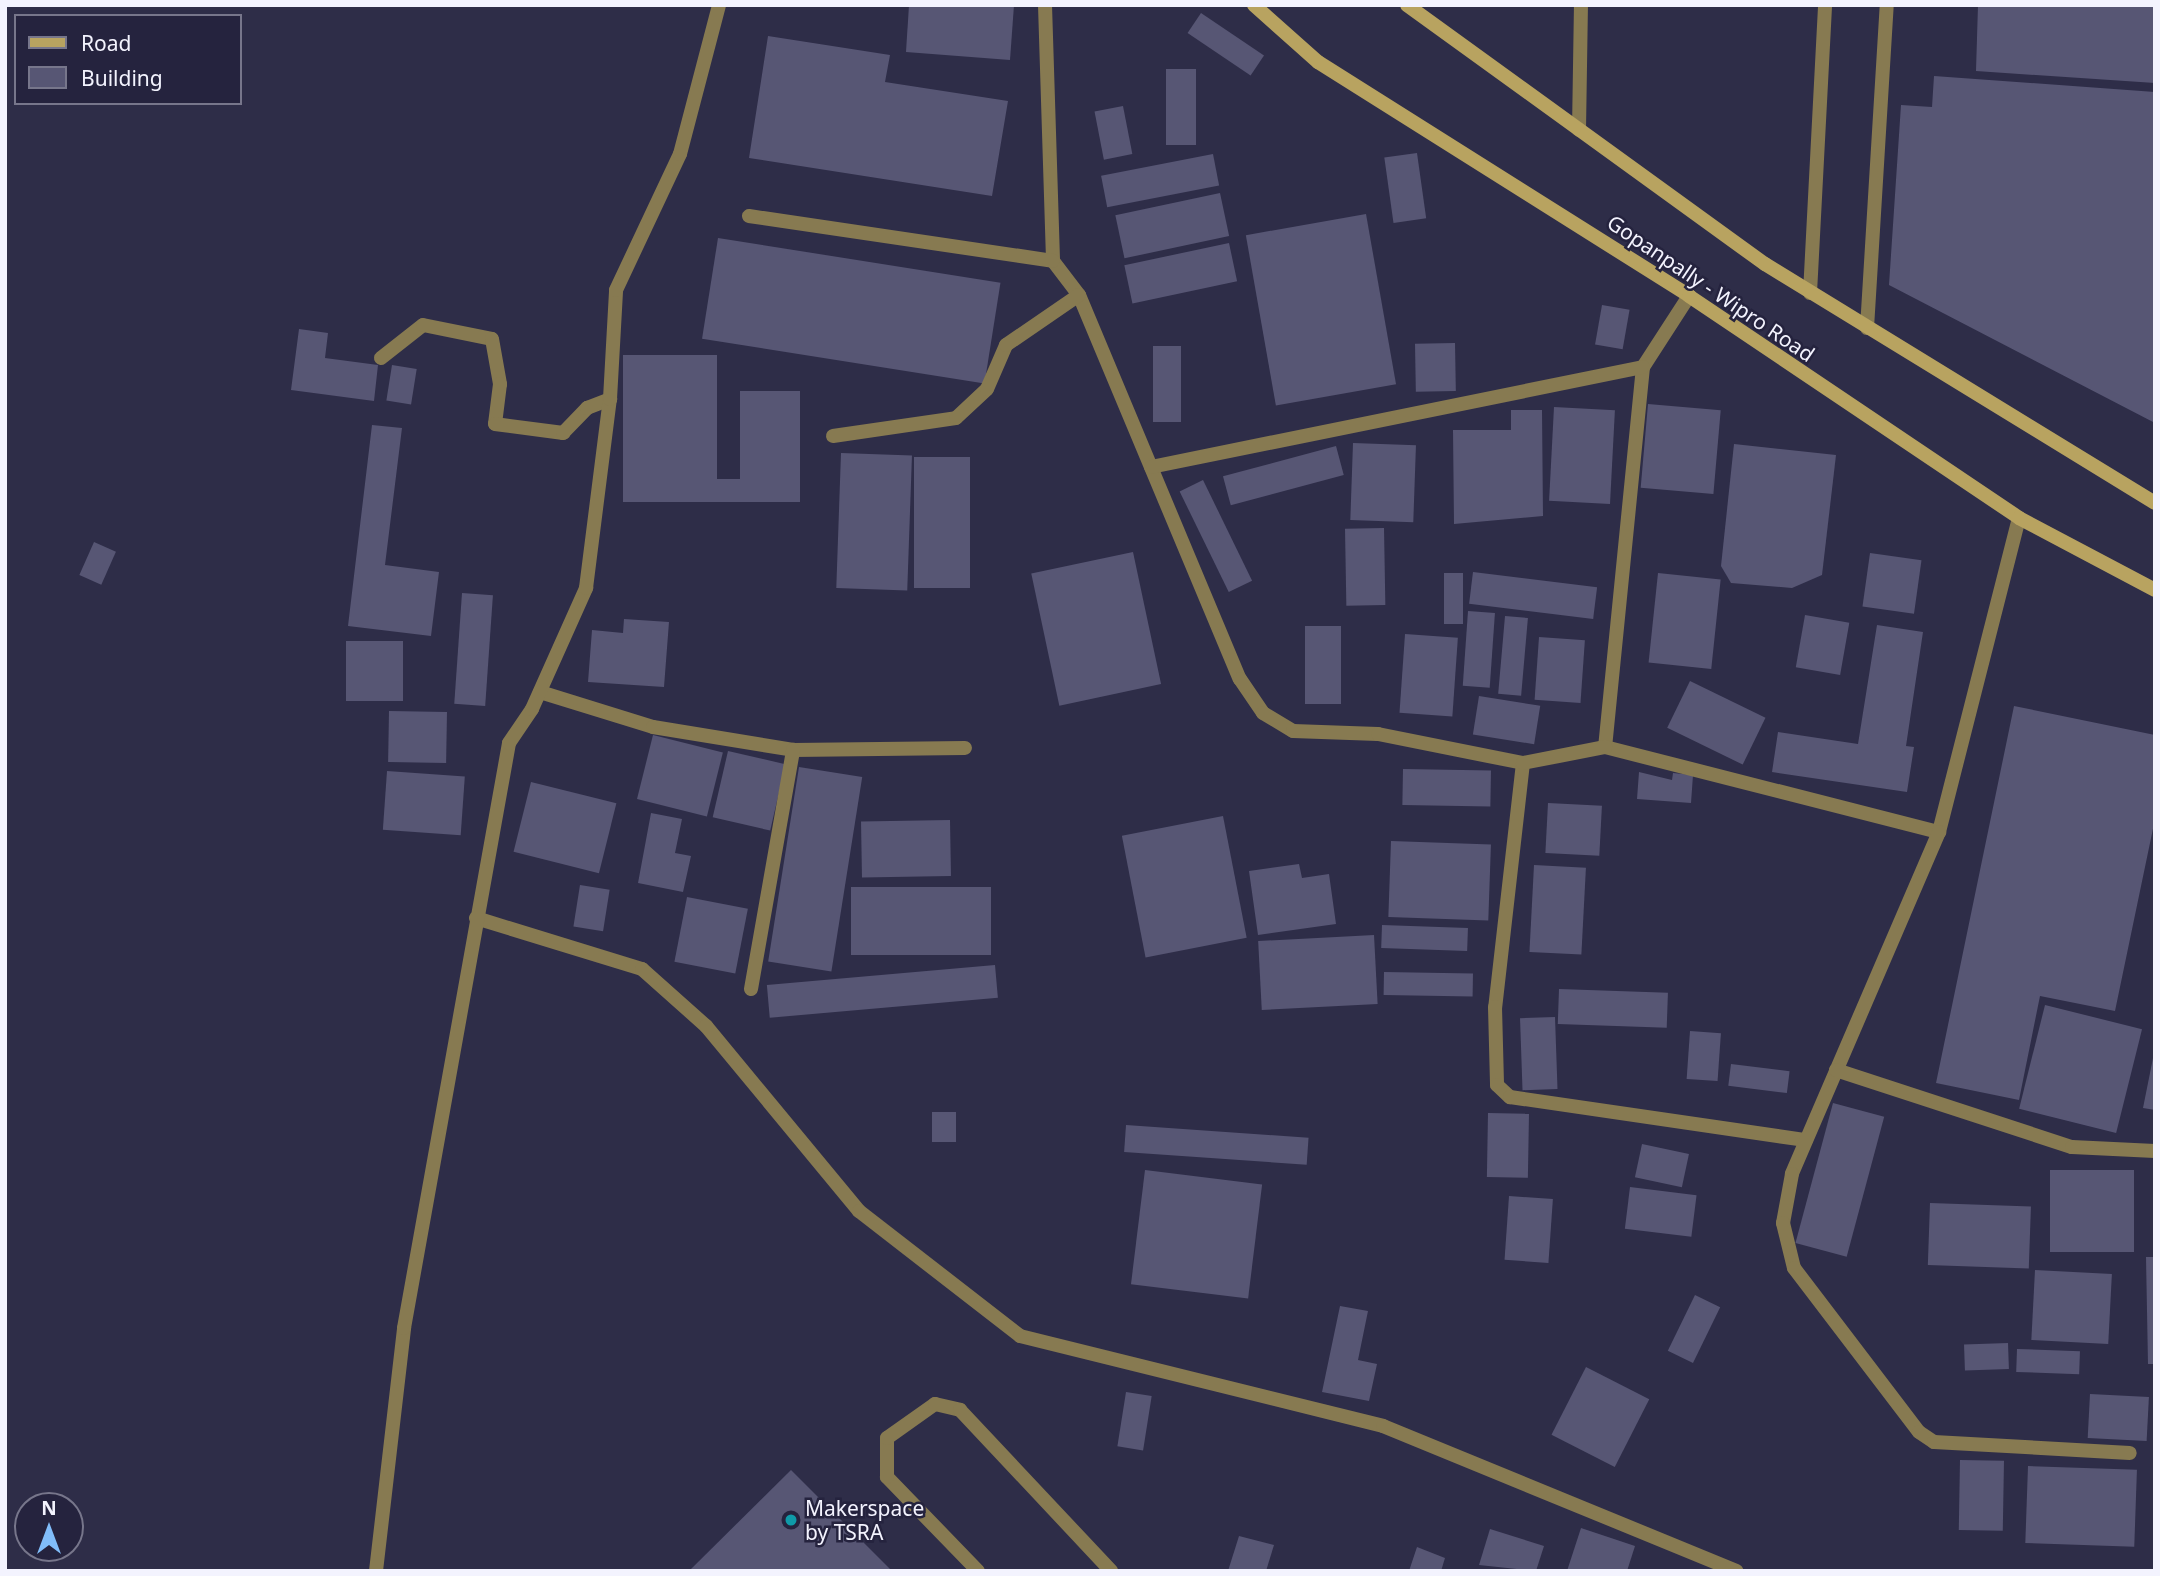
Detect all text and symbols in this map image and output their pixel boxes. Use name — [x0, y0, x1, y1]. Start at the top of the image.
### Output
legend — [14, 14, 242, 105]
text: Road — [81, 29, 131, 57]
text: Building — [81, 64, 163, 92]
street label: Gopanpally - Wipro Road — [1603, 209, 1819, 367]
north arrow — [14, 1492, 84, 1562]
text: N — [41, 1495, 57, 1521]
place label: Makerspace by TSRA — [805, 1495, 924, 1545]
marker: Makerspace by TSRA — [783, 1512, 799, 1528]

